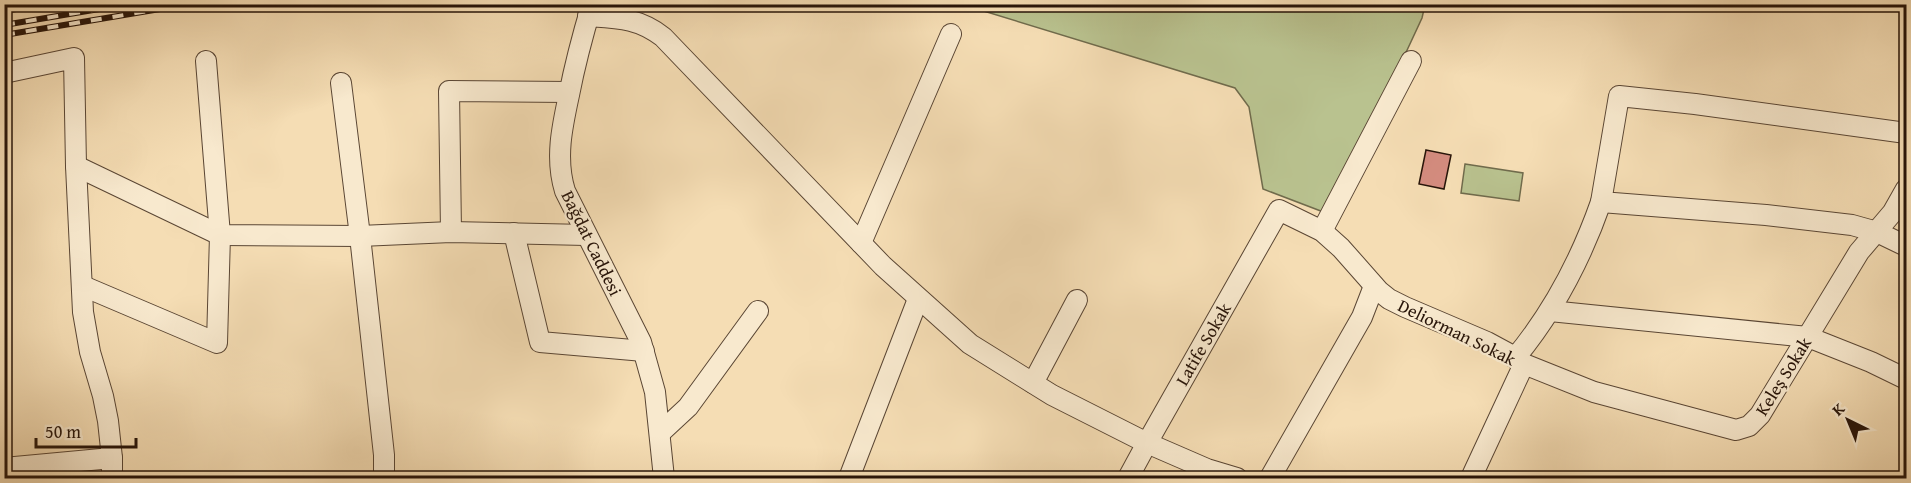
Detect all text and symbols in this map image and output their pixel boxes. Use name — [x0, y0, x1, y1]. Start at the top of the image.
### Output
street label: Bağdat Caddesi — [555, 186, 629, 300]
street label: Deliorman Sokak — [1393, 292, 1521, 373]
street label: Latife Sokak — [1168, 297, 1238, 390]
street label: Keleş Sokak — [1748, 331, 1818, 421]
north arrow — [1818, 390, 1878, 450]
text: K — [1826, 396, 1850, 421]
scale bar — [36, 411, 136, 449]
text: 50 m — [45, 418, 81, 445]

